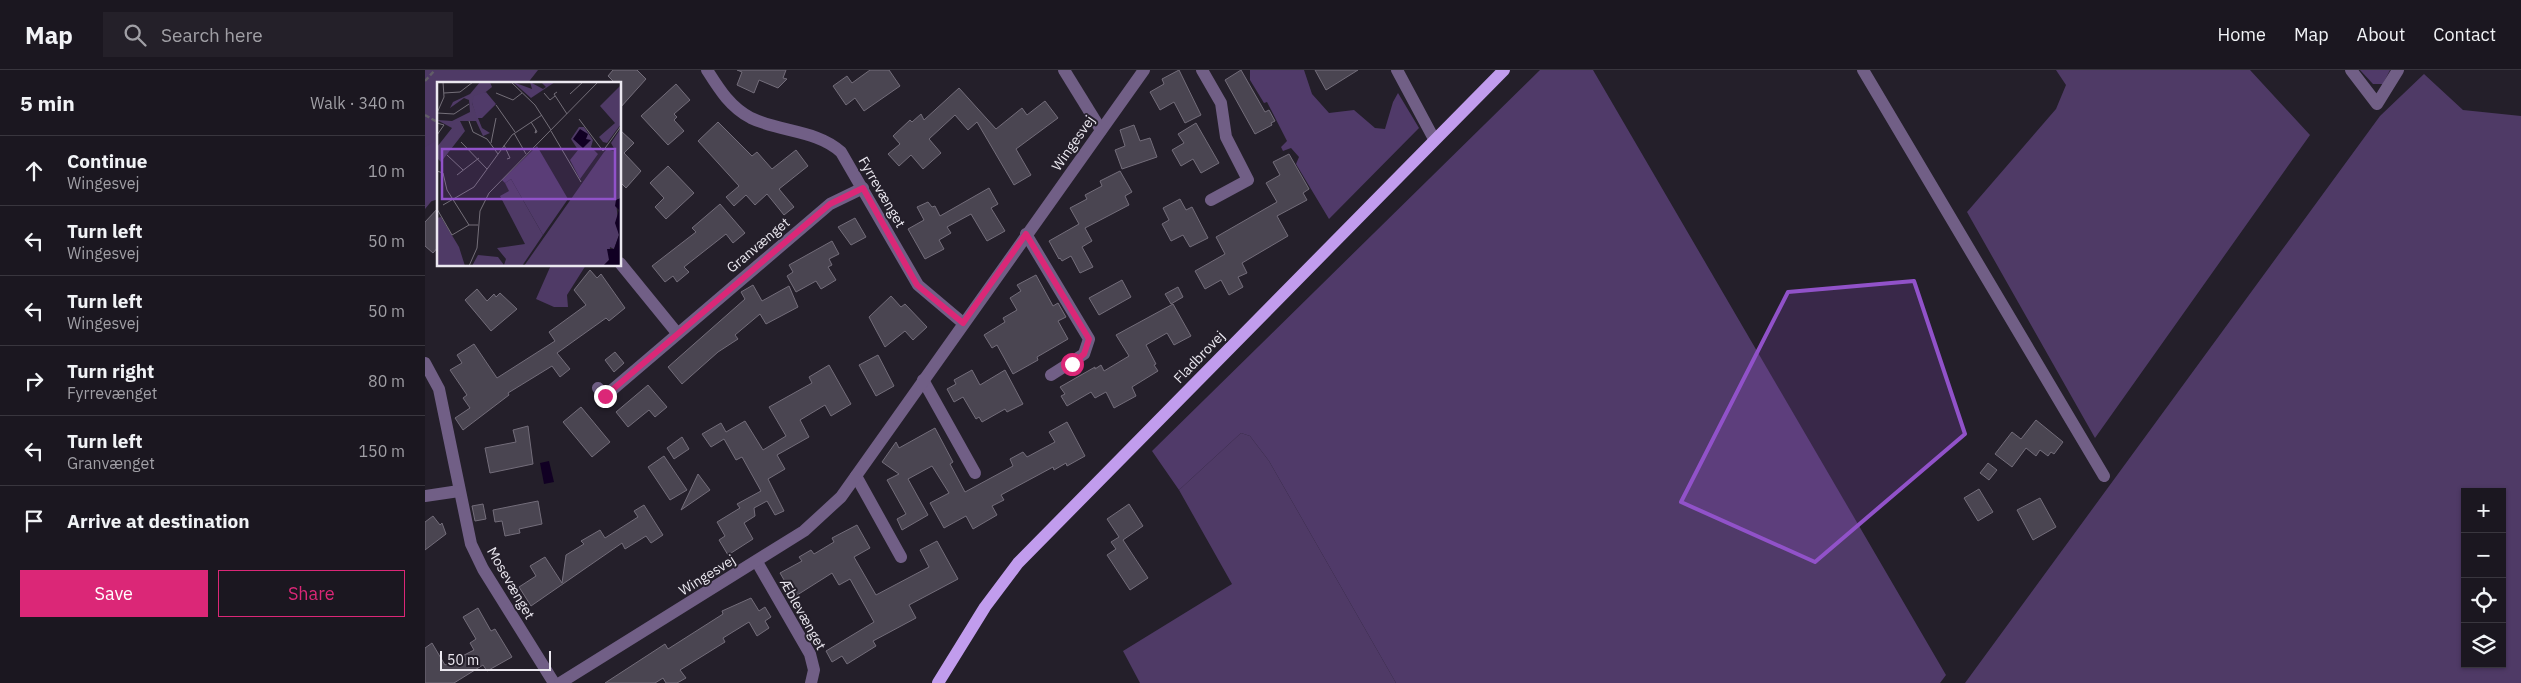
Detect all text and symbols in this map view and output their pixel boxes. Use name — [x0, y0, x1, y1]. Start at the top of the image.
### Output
search box — [103, 12, 453, 57]
text: Map — [25, 19, 73, 51]
icon: search — [121, 21, 149, 49]
text: Search here — [161, 23, 263, 47]
text: Home — [2218, 23, 2266, 46]
text: Map — [2294, 23, 2329, 46]
text: About — [2357, 23, 2405, 46]
text: Contact — [2433, 23, 2496, 46]
inset map — [437, 82, 621, 266]
text: 5 min — [20, 89, 75, 117]
text: Walk · 340 m — [310, 93, 405, 113]
street label: Wingesvej — [1047, 112, 1099, 174]
text: Continue — [67, 149, 147, 173]
street label: Fyrrevænget — [854, 153, 910, 231]
icon: ahead — [20, 157, 48, 185]
text: 10 m — [368, 161, 405, 181]
text: Wingesvej — [67, 173, 140, 193]
street label: Granvænget — [723, 213, 793, 277]
text: Turn left — [67, 219, 143, 243]
icon: left — [20, 227, 48, 255]
text: 50 m — [368, 231, 405, 251]
text: Wingesvej — [67, 243, 140, 263]
text: Turn left — [67, 289, 143, 313]
icon: left — [20, 297, 48, 325]
text: 50 m — [368, 301, 405, 321]
text: Wingesvej — [67, 313, 140, 333]
street label: Fladbrovej — [1170, 327, 1228, 387]
route start — [1061, 353, 1084, 376]
text: Turn right — [67, 359, 154, 383]
icon: right — [20, 367, 48, 395]
text: 80 m — [368, 371, 405, 391]
text: Fyrrevænget — [67, 383, 157, 403]
route end — [594, 385, 617, 408]
text: Turn left — [67, 429, 143, 453]
icon: left — [20, 437, 48, 465]
text: 150 m — [358, 441, 405, 461]
text: Granvænget — [67, 453, 155, 473]
map controls — [2461, 488, 2506, 668]
button: + — [2461, 488, 2506, 533]
icon: arrive — [20, 507, 48, 535]
text: Arrive at destination — [67, 509, 250, 533]
button: − — [2461, 533, 2506, 578]
street label: Mosevænget — [483, 544, 539, 622]
street label: Wingesvej — [675, 551, 739, 599]
button: Save — [20, 570, 208, 617]
button: Share — [218, 570, 405, 617]
street label: Æblevænget — [776, 575, 830, 653]
button: locate — [2461, 578, 2506, 623]
button: layers — [2461, 623, 2506, 668]
scale bar — [440, 648, 551, 671]
text: 50 m — [447, 651, 479, 669]

